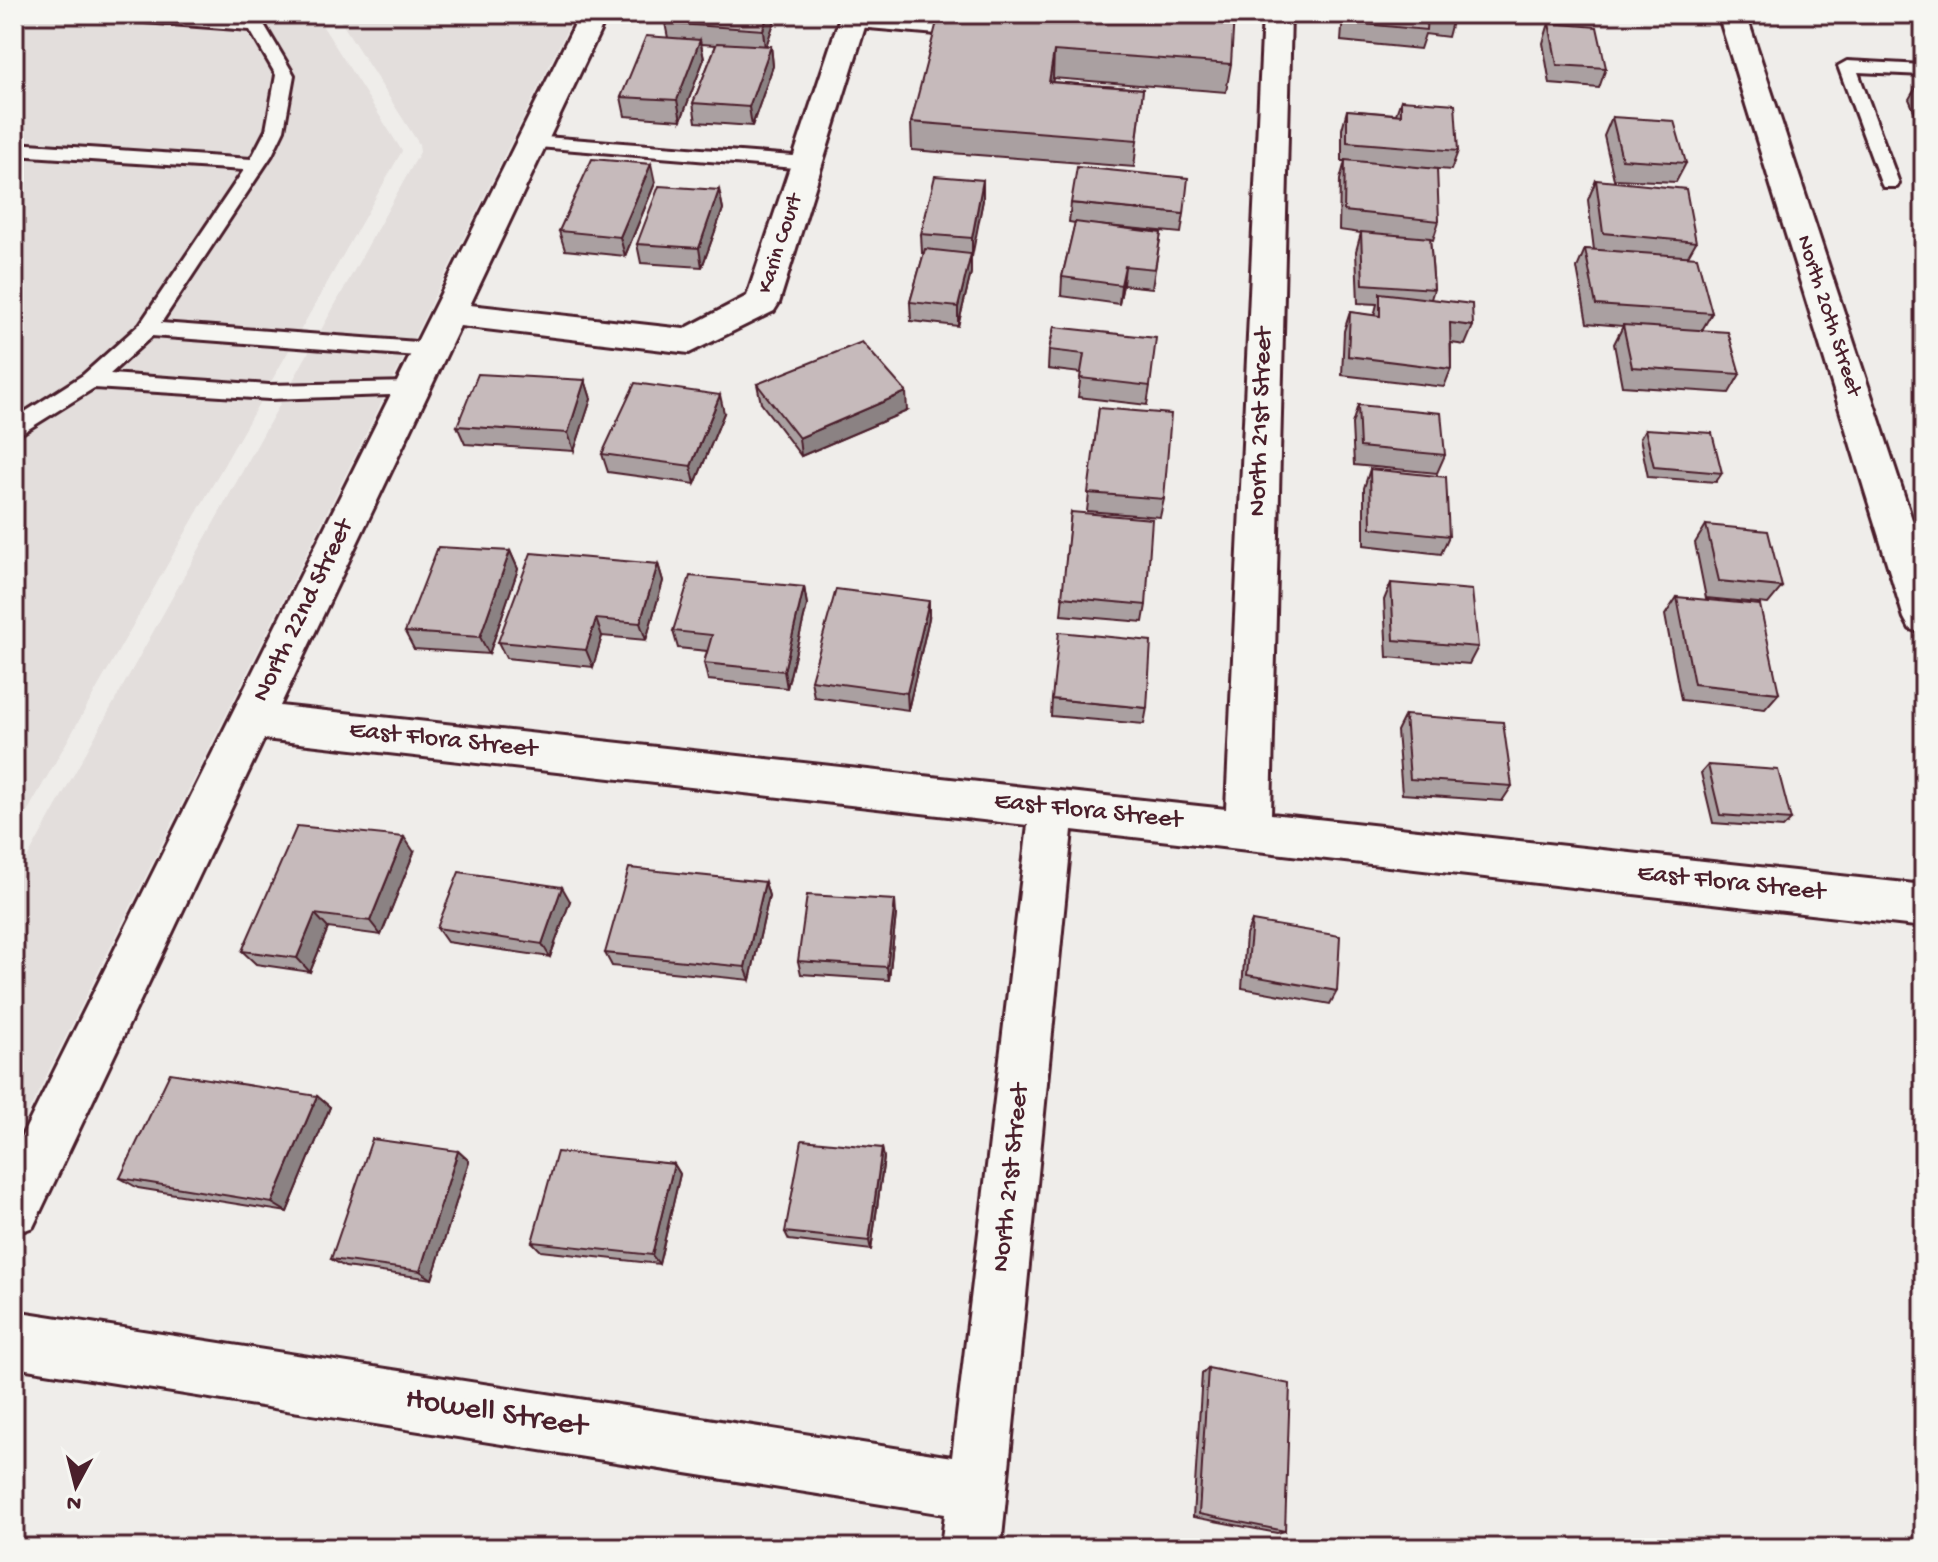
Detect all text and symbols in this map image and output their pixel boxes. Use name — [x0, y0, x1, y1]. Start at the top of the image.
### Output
street label: Karin Court — [753, 189, 810, 297]
street label: North 20th Street — [1790, 232, 1867, 402]
street label: North 21st Street — [1243, 324, 1281, 517]
street label: North 22nd Street — [246, 513, 363, 707]
street label: East Flora Street — [348, 716, 541, 767]
street label: East Flora Street — [993, 787, 1186, 838]
street label: East Flora Street — [1636, 859, 1829, 910]
street label: North 21st Street — [987, 1080, 1038, 1274]
street label: Howell Street — [403, 1381, 592, 1448]
north arrow — [36, 1446, 116, 1526]
text: N — [65, 1488, 83, 1516]

